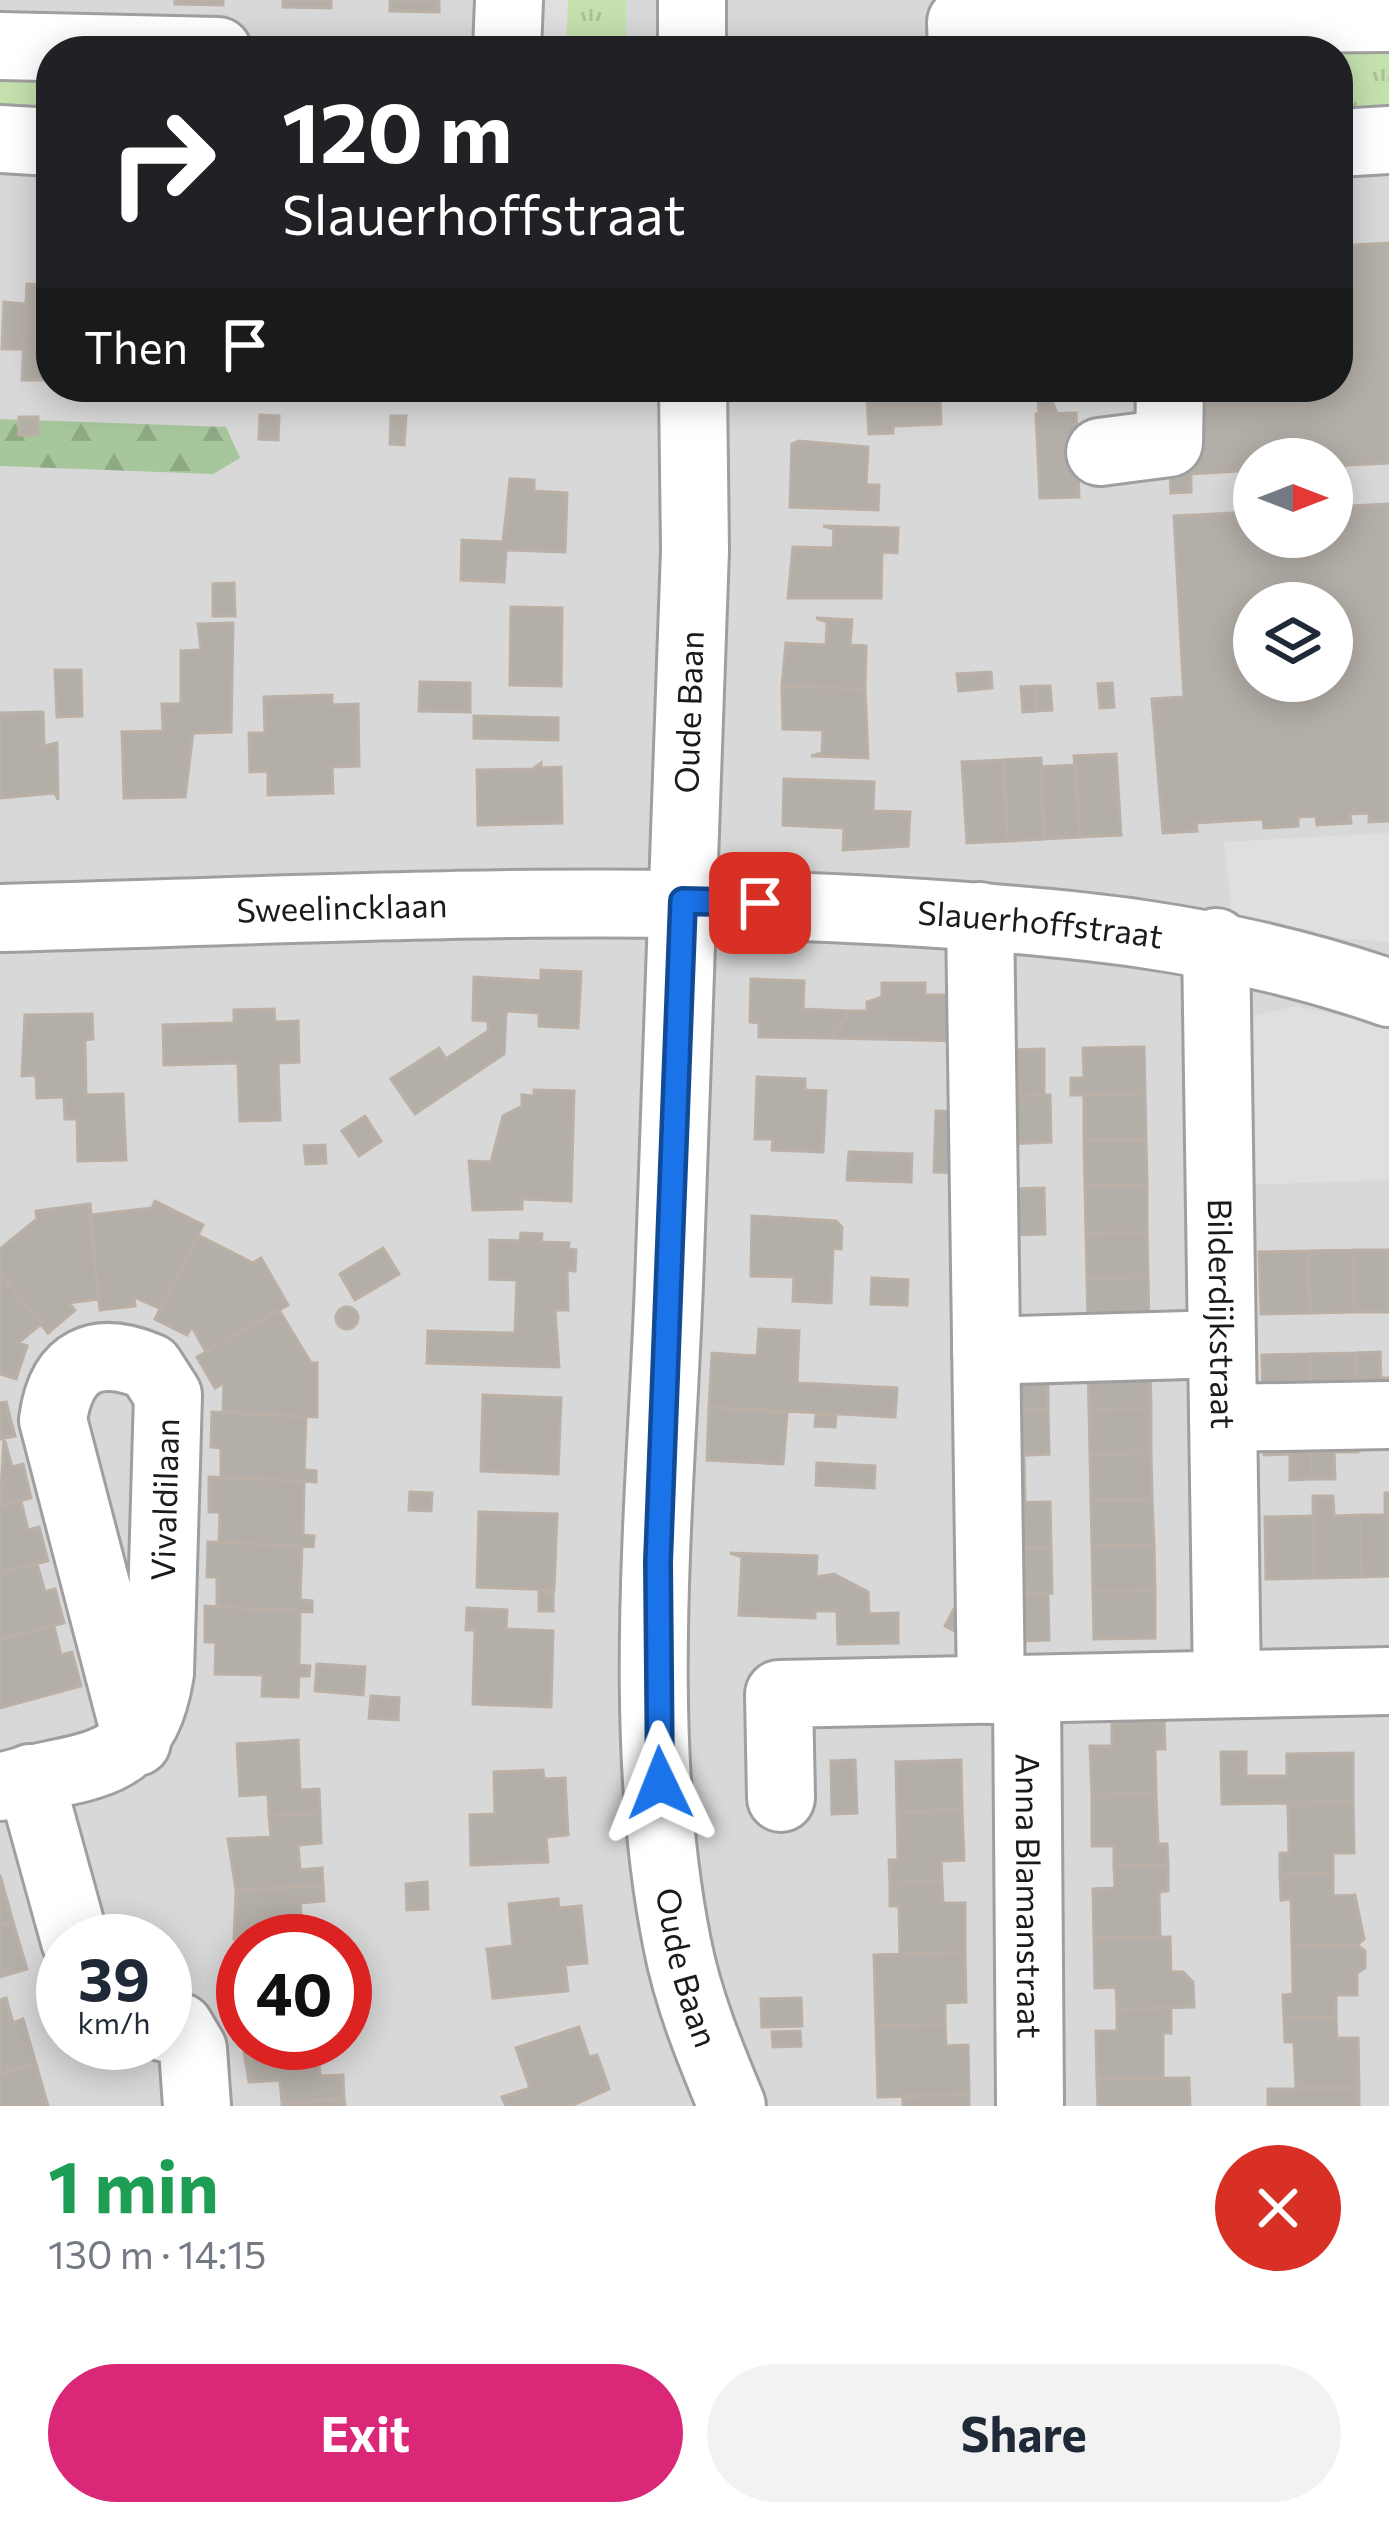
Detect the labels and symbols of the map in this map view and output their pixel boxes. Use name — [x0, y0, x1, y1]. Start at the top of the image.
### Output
north arrow — [1233, 438, 1353, 558]
street label: Oude Baan — [664, 630, 711, 794]
pin — [709, 852, 811, 954]
street label: Sweelincklaan — [236, 883, 448, 930]
street label: Slauerhoffstraat — [916, 891, 1166, 956]
street label: Bilderdijkstraat — [1201, 1198, 1245, 1430]
street label: Vivaldilaan — [141, 1418, 186, 1582]
position arrow — [597, 1720, 723, 1846]
street label: Anna Blamanstraat — [1008, 1753, 1052, 2039]
street label: Oude Baan — [649, 1885, 728, 2052]
speed limit sign: 40 — [216, 1914, 372, 2070]

